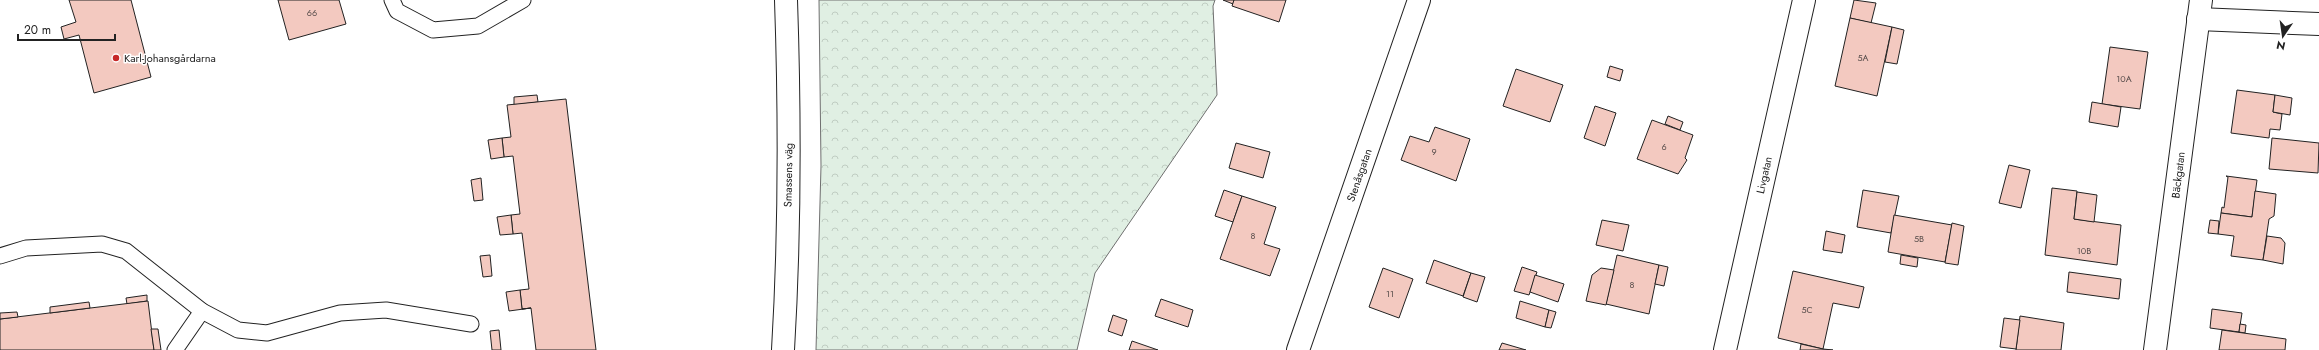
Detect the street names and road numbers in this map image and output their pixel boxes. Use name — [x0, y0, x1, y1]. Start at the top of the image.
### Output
street label: Smassens väg — [779, 143, 797, 207]
street label: Stenåsgatan — [1342, 146, 1376, 204]
street label: Bäckgatan — [2167, 151, 2189, 199]
street label: Livgatan — [1752, 155, 1776, 195]

